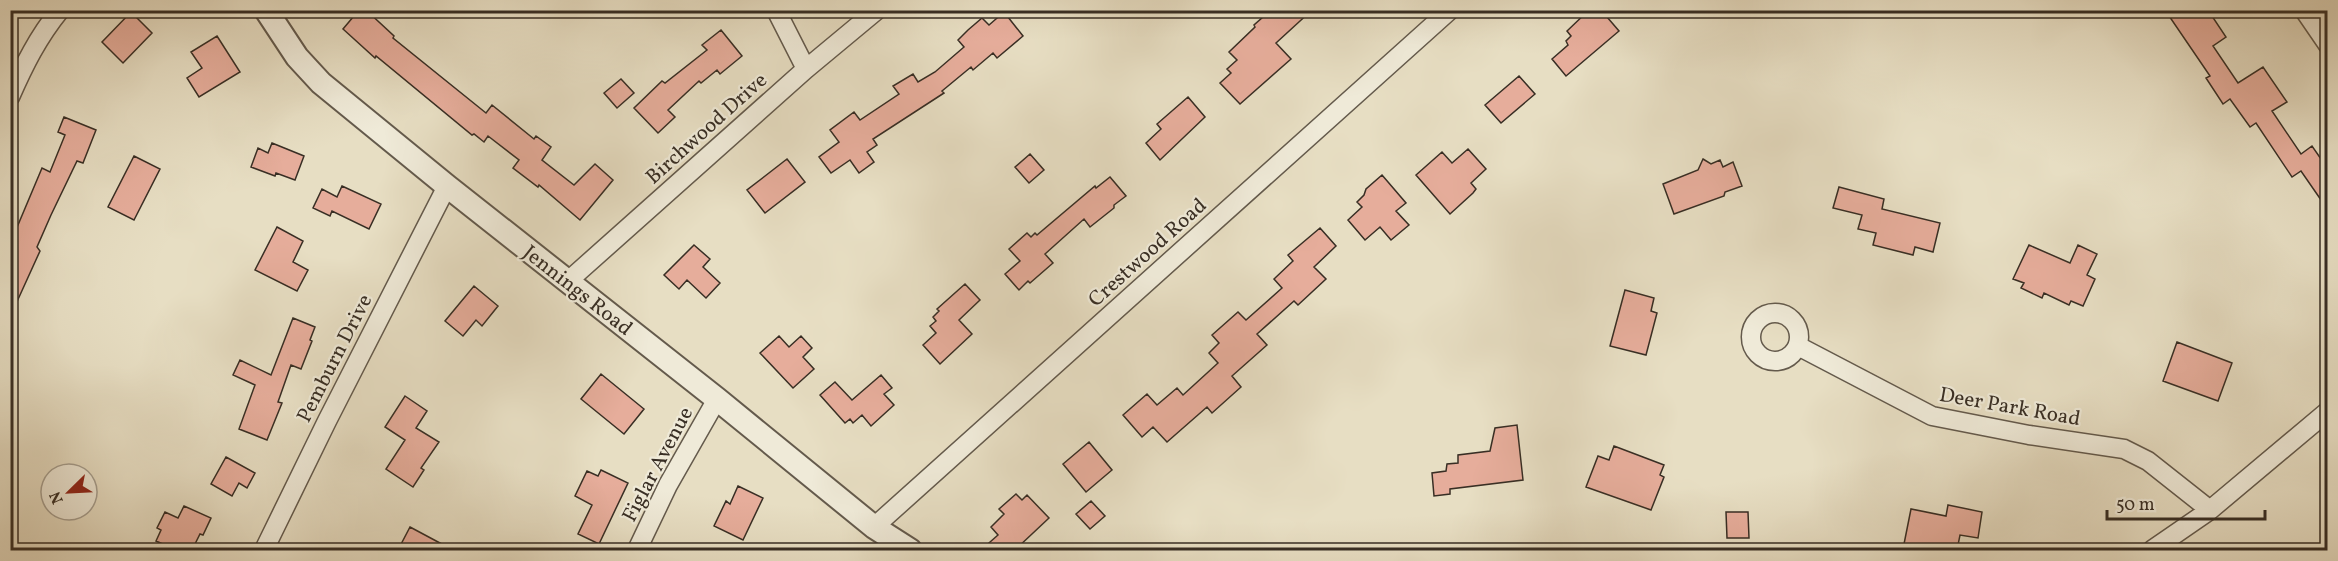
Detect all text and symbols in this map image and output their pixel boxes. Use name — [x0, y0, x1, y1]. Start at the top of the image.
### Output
street label: Birchwood Drive — [640, 67, 774, 192]
street label: Crestwood Road — [1082, 192, 1214, 314]
street label: Jennings Road — [516, 239, 638, 343]
street label: Pemburn Drive — [291, 289, 380, 428]
street label: Deer Park Road — [1937, 381, 2083, 434]
street label: Figlar Avenue — [616, 402, 701, 527]
north arrow — [39, 462, 99, 522]
scale bar — [2107, 483, 2264, 521]
text: N — [45, 487, 70, 507]
text: 50 m — [2116, 493, 2155, 518]

